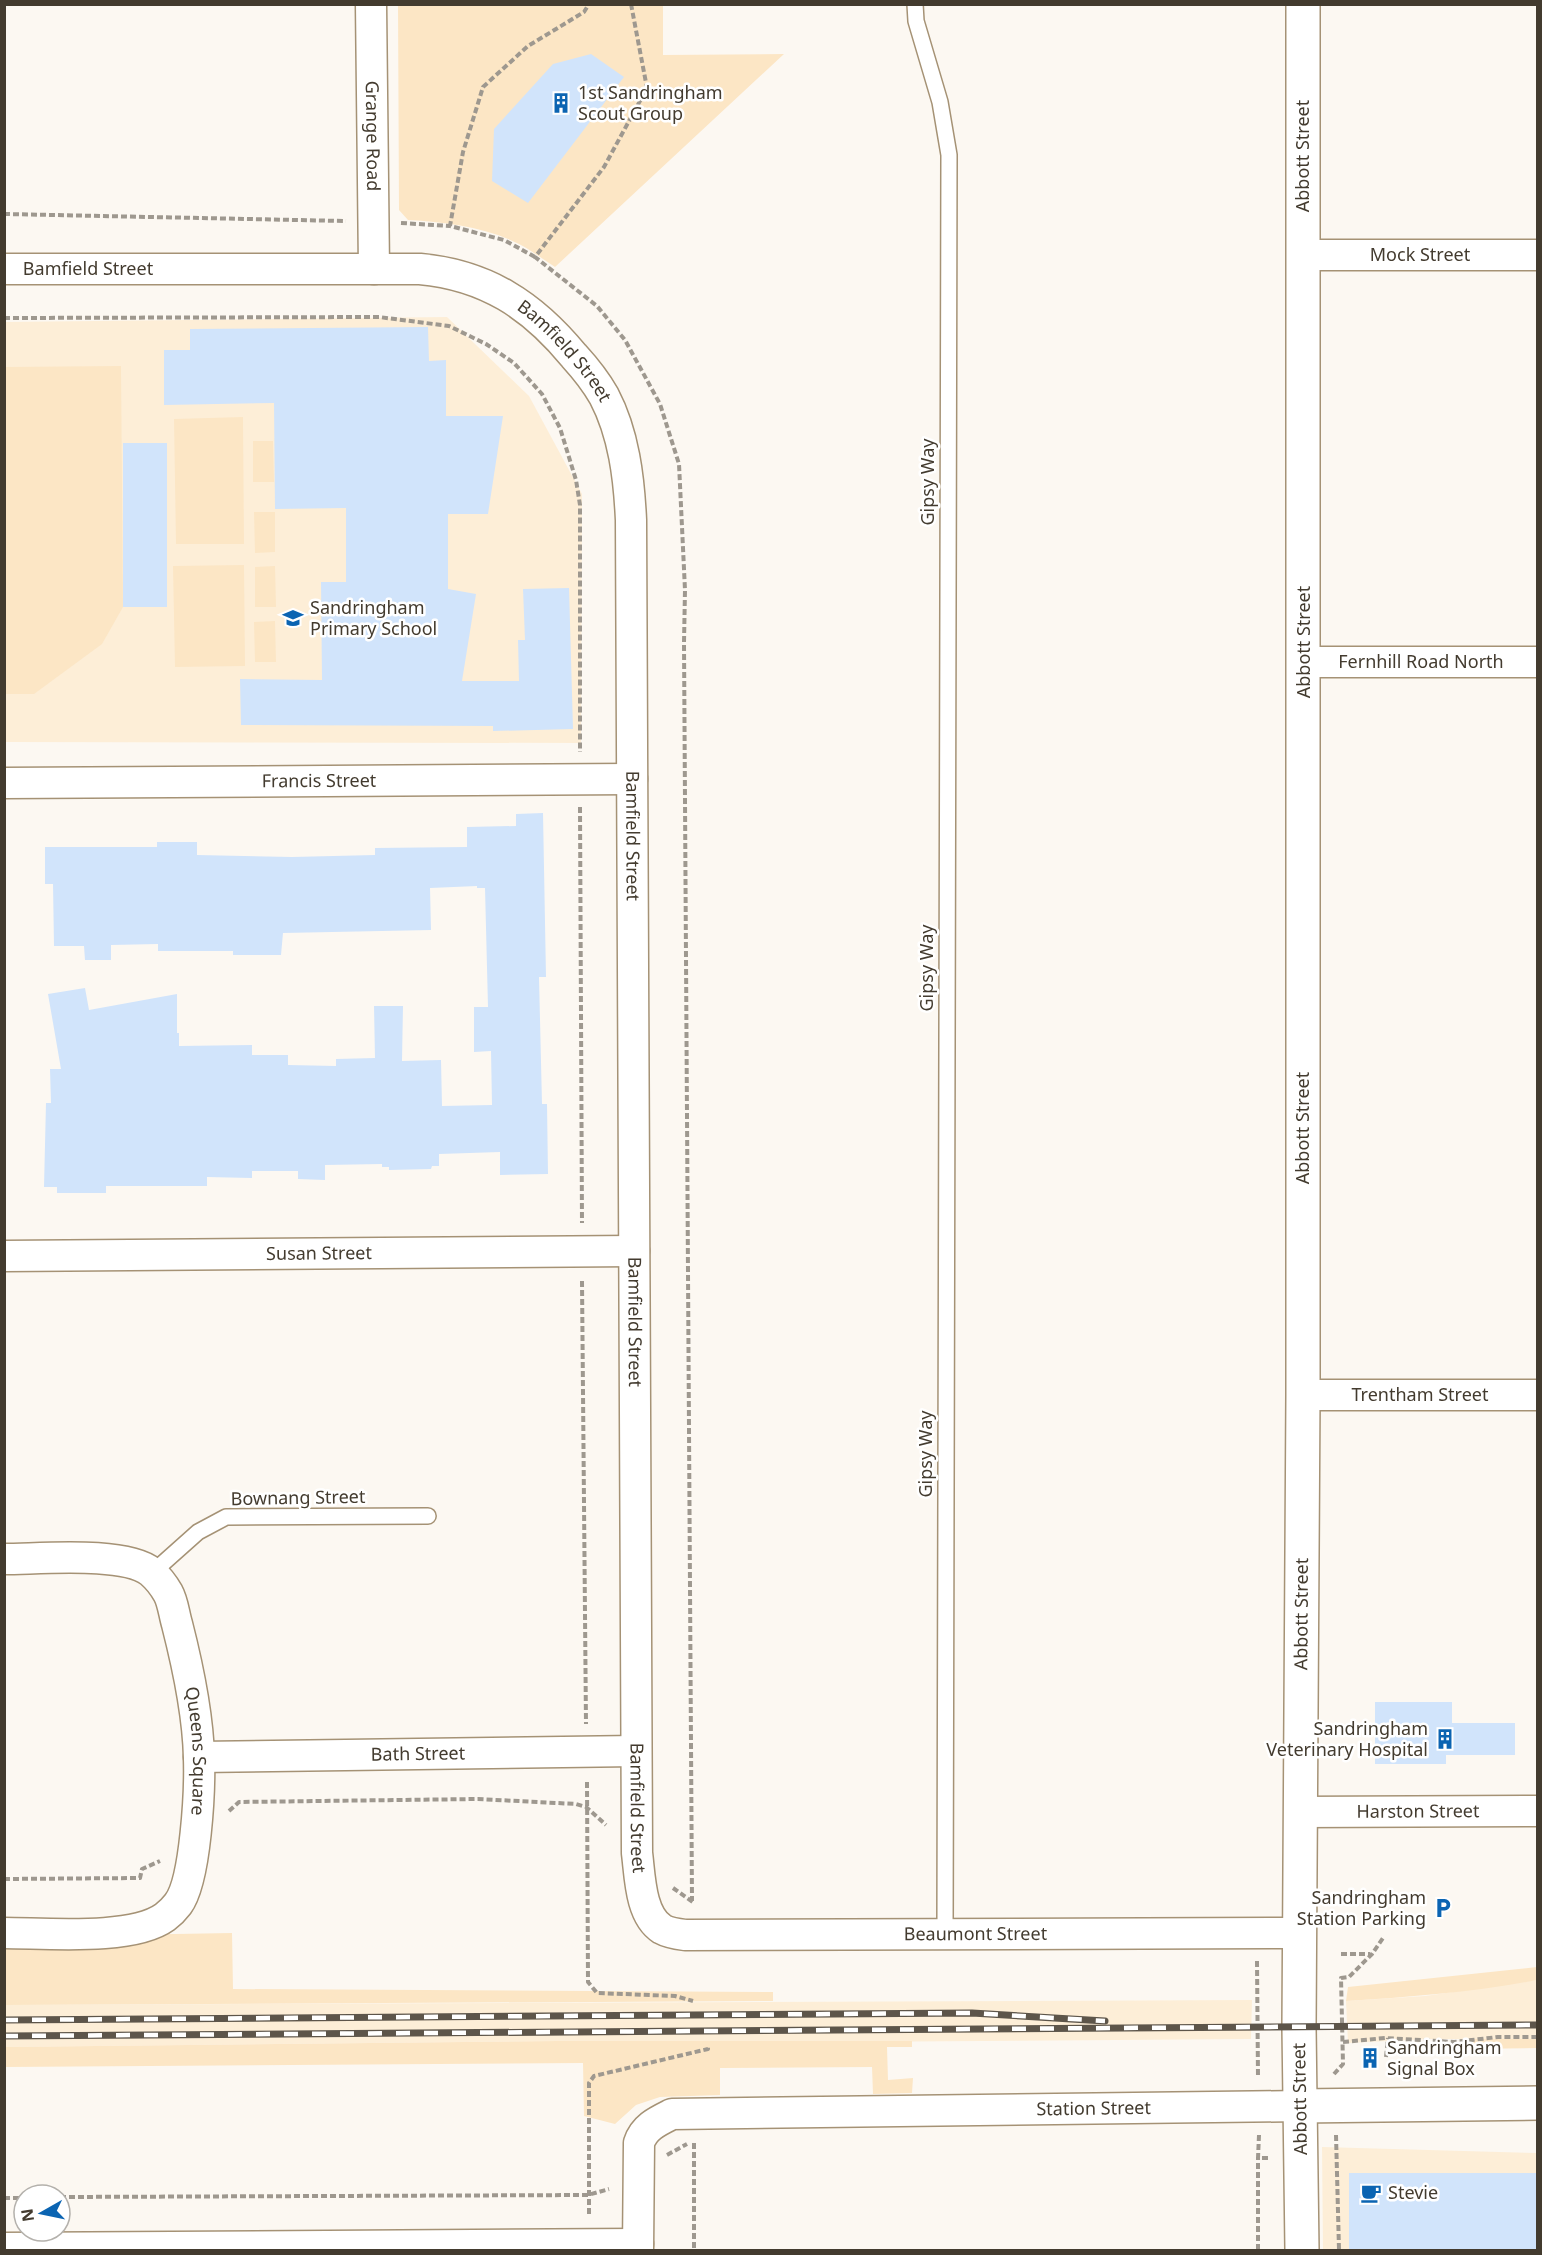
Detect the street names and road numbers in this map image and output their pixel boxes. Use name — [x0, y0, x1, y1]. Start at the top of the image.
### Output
street label: Grange Road — [361, 81, 386, 191]
street label: Abbott Street — [1290, 99, 1314, 212]
street label: Mock Street — [1370, 242, 1471, 266]
street label: Bamfield Street — [23, 256, 154, 280]
street label: Bamfield Street — [513, 294, 618, 406]
street label: Gipsy Way — [915, 438, 939, 525]
street label: Abbott Street — [1291, 585, 1315, 698]
street label: Fernhill Road North — [1338, 649, 1504, 673]
street label: Francis Street — [262, 768, 377, 792]
street label: Bamfield Street — [621, 771, 646, 902]
street label: Gipsy Way — [914, 924, 938, 1011]
street label: Abbott Street — [1290, 1071, 1314, 1184]
street label: Susan Street — [266, 1240, 372, 1265]
street label: Bamfield Street — [623, 1257, 648, 1388]
street label: Trentham Street — [1351, 1382, 1489, 1406]
street label: Gipsy Way — [913, 1410, 937, 1497]
street label: Bownang Street — [230, 1484, 366, 1510]
street label: Abbott Street — [1288, 1557, 1313, 1670]
street label: Queens Square — [180, 1685, 212, 1816]
street label: Bath Street — [371, 1740, 466, 1766]
street label: Bamfield Street — [626, 1743, 652, 1874]
street label: Harston Street — [1356, 1798, 1480, 1823]
street label: Beaumont Street — [904, 1921, 1048, 1945]
street label: Abbott Street — [1286, 2042, 1312, 2155]
street label: Station Street — [1036, 2095, 1152, 2120]

